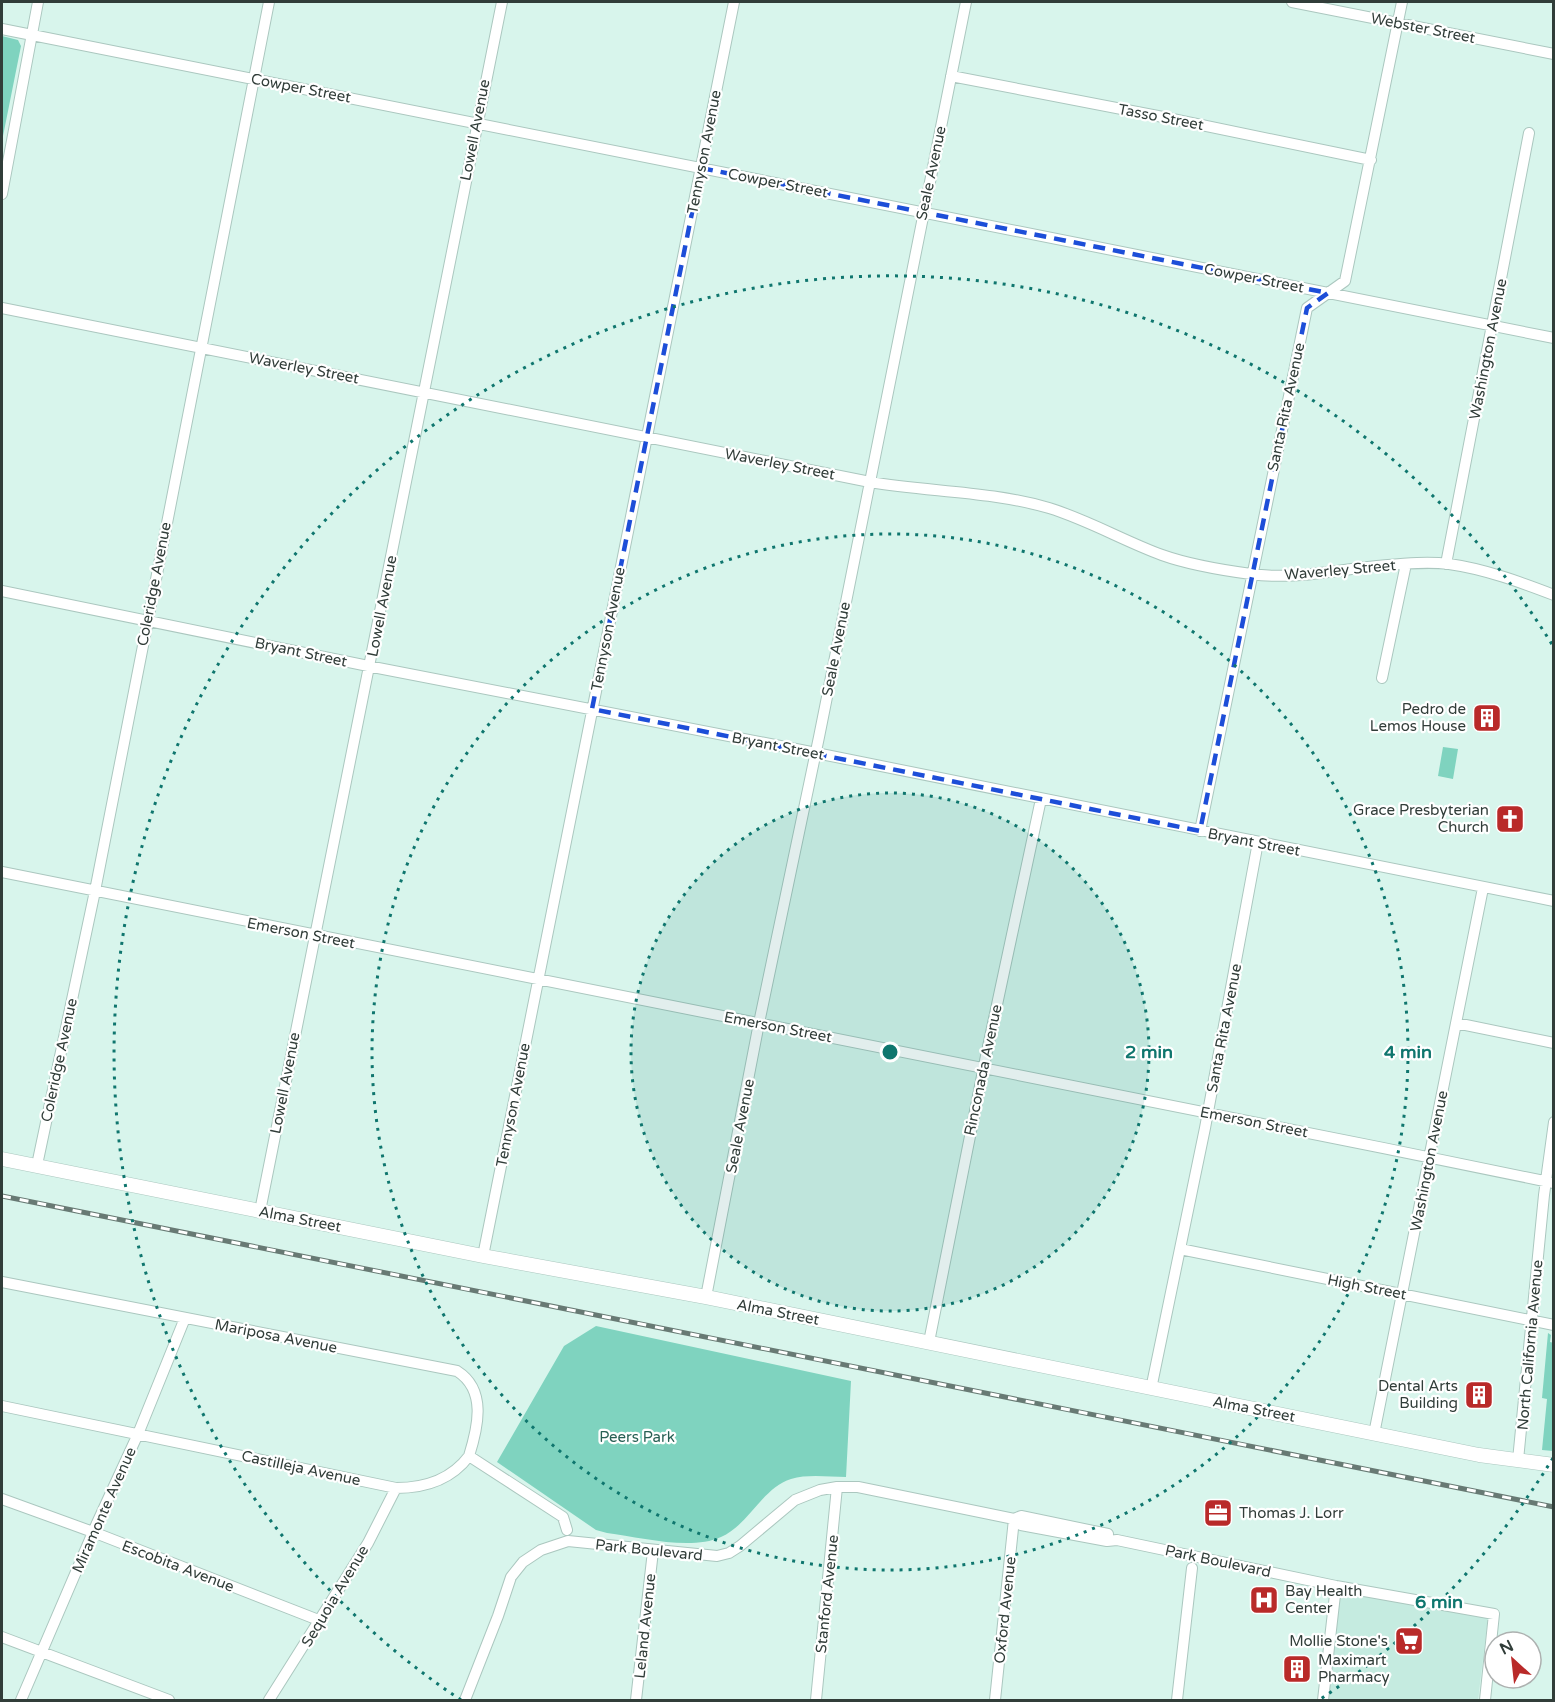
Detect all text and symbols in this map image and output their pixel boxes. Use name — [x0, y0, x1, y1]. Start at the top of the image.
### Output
street label: Webster Street — [1369, 9, 1477, 47]
street label: Cowper Street — [249, 69, 353, 107]
street label: Lowell Avenue — [456, 78, 494, 182]
street label: Tennyson Avenue — [683, 88, 725, 216]
street label: Tasso Street — [1117, 100, 1206, 134]
street label: Seale Avenue — [912, 124, 950, 222]
street label: Cowper Street — [726, 164, 830, 202]
street label: Cowper Street — [1202, 259, 1306, 297]
street label: Washington Avenue — [1466, 277, 1510, 421]
street label: Santa Rita Avenue — [1264, 341, 1308, 473]
street label: Waverley Street — [247, 348, 361, 388]
street label: Waverley Street — [723, 444, 837, 484]
street label: Coleridge Avenue — [133, 520, 175, 648]
street label: Lowell Avenue — [363, 554, 401, 658]
street label: Waverley Street — [1283, 556, 1397, 584]
street label: Tennyson Avenue — [587, 565, 629, 693]
street label: Seale Avenue — [818, 600, 854, 698]
street label: Bryant Street — [253, 633, 349, 671]
place label: Pedro de Lemos House — [1370, 700, 1466, 735]
building icon: Pedro de Lemos House — [1471, 702, 1503, 734]
street label: Bryant Street — [730, 728, 826, 764]
place label: Grace Presbyterian Church — [1353, 801, 1489, 836]
church icon: Grace Presbyterian Church — [1494, 803, 1526, 835]
street label: Bryant Street — [1206, 824, 1302, 860]
street label: Emerson Street — [245, 914, 357, 952]
street label: Santa Rita Avenue — [1203, 962, 1245, 1094]
street label: Coleridge Avenue — [37, 996, 81, 1124]
street label: Rinconada Avenue — [960, 1003, 1006, 1137]
street label: Emerson Street — [722, 1008, 834, 1046]
street label: Lowell Avenue — [266, 1031, 304, 1135]
street label: Tennyson Avenue — [492, 1041, 534, 1169]
text: 2 min — [1125, 1041, 1173, 1063]
text: 4 min — [1384, 1041, 1432, 1063]
centre of rings — [880, 1042, 900, 1062]
street label: Seale Avenue — [722, 1077, 758, 1175]
street label: Washington Avenue — [1407, 1089, 1451, 1233]
street label: Emerson Street — [1198, 1103, 1310, 1141]
street label: Alma Street — [257, 1202, 343, 1236]
street label: North California Avenue — [1514, 1259, 1546, 1431]
street label: High Street — [1326, 1271, 1408, 1304]
street label: Alma Street — [735, 1295, 821, 1329]
street label: Mariposa Avenue — [213, 1315, 339, 1357]
place label: Dental Arts Building — [1378, 1377, 1458, 1412]
building icon: Dental Arts Building — [1463, 1379, 1495, 1411]
street label: Alma Street — [1211, 1392, 1297, 1426]
park label: Peers Park — [599, 1428, 675, 1446]
street label: Miramonte Avenue — [68, 1444, 140, 1576]
street label: Castilleja Avenue — [240, 1447, 362, 1489]
office icon: Thomas J. Lorr — [1202, 1497, 1234, 1529]
place label: Thomas J. Lorr — [1239, 1504, 1344, 1522]
street label: Stanford Avenue — [812, 1534, 842, 1654]
street label: Park Boulevard — [594, 1535, 704, 1565]
street label: Escobita Avenue — [119, 1536, 237, 1596]
street label: Park Boulevard — [1163, 1541, 1273, 1581]
street label: Sequoia Avenue — [298, 1542, 372, 1650]
street label: Oxford Avenue — [990, 1556, 1020, 1664]
street label: Leland Avenue — [631, 1573, 659, 1679]
place label: Bay Health Center — [1285, 1582, 1362, 1617]
hospital icon: Bay Health Center — [1248, 1584, 1280, 1616]
text: 6 min — [1415, 1591, 1463, 1613]
supermarket icon: Mollie Stone's — [1393, 1625, 1425, 1657]
north arrow — [1483, 1630, 1543, 1690]
place label: Mollie Stone's — [1289, 1632, 1388, 1650]
text: N — [1496, 1636, 1517, 1659]
place label: Maximart Pharmacy — [1318, 1651, 1390, 1686]
building icon: Maximart Pharmacy — [1281, 1653, 1313, 1685]

